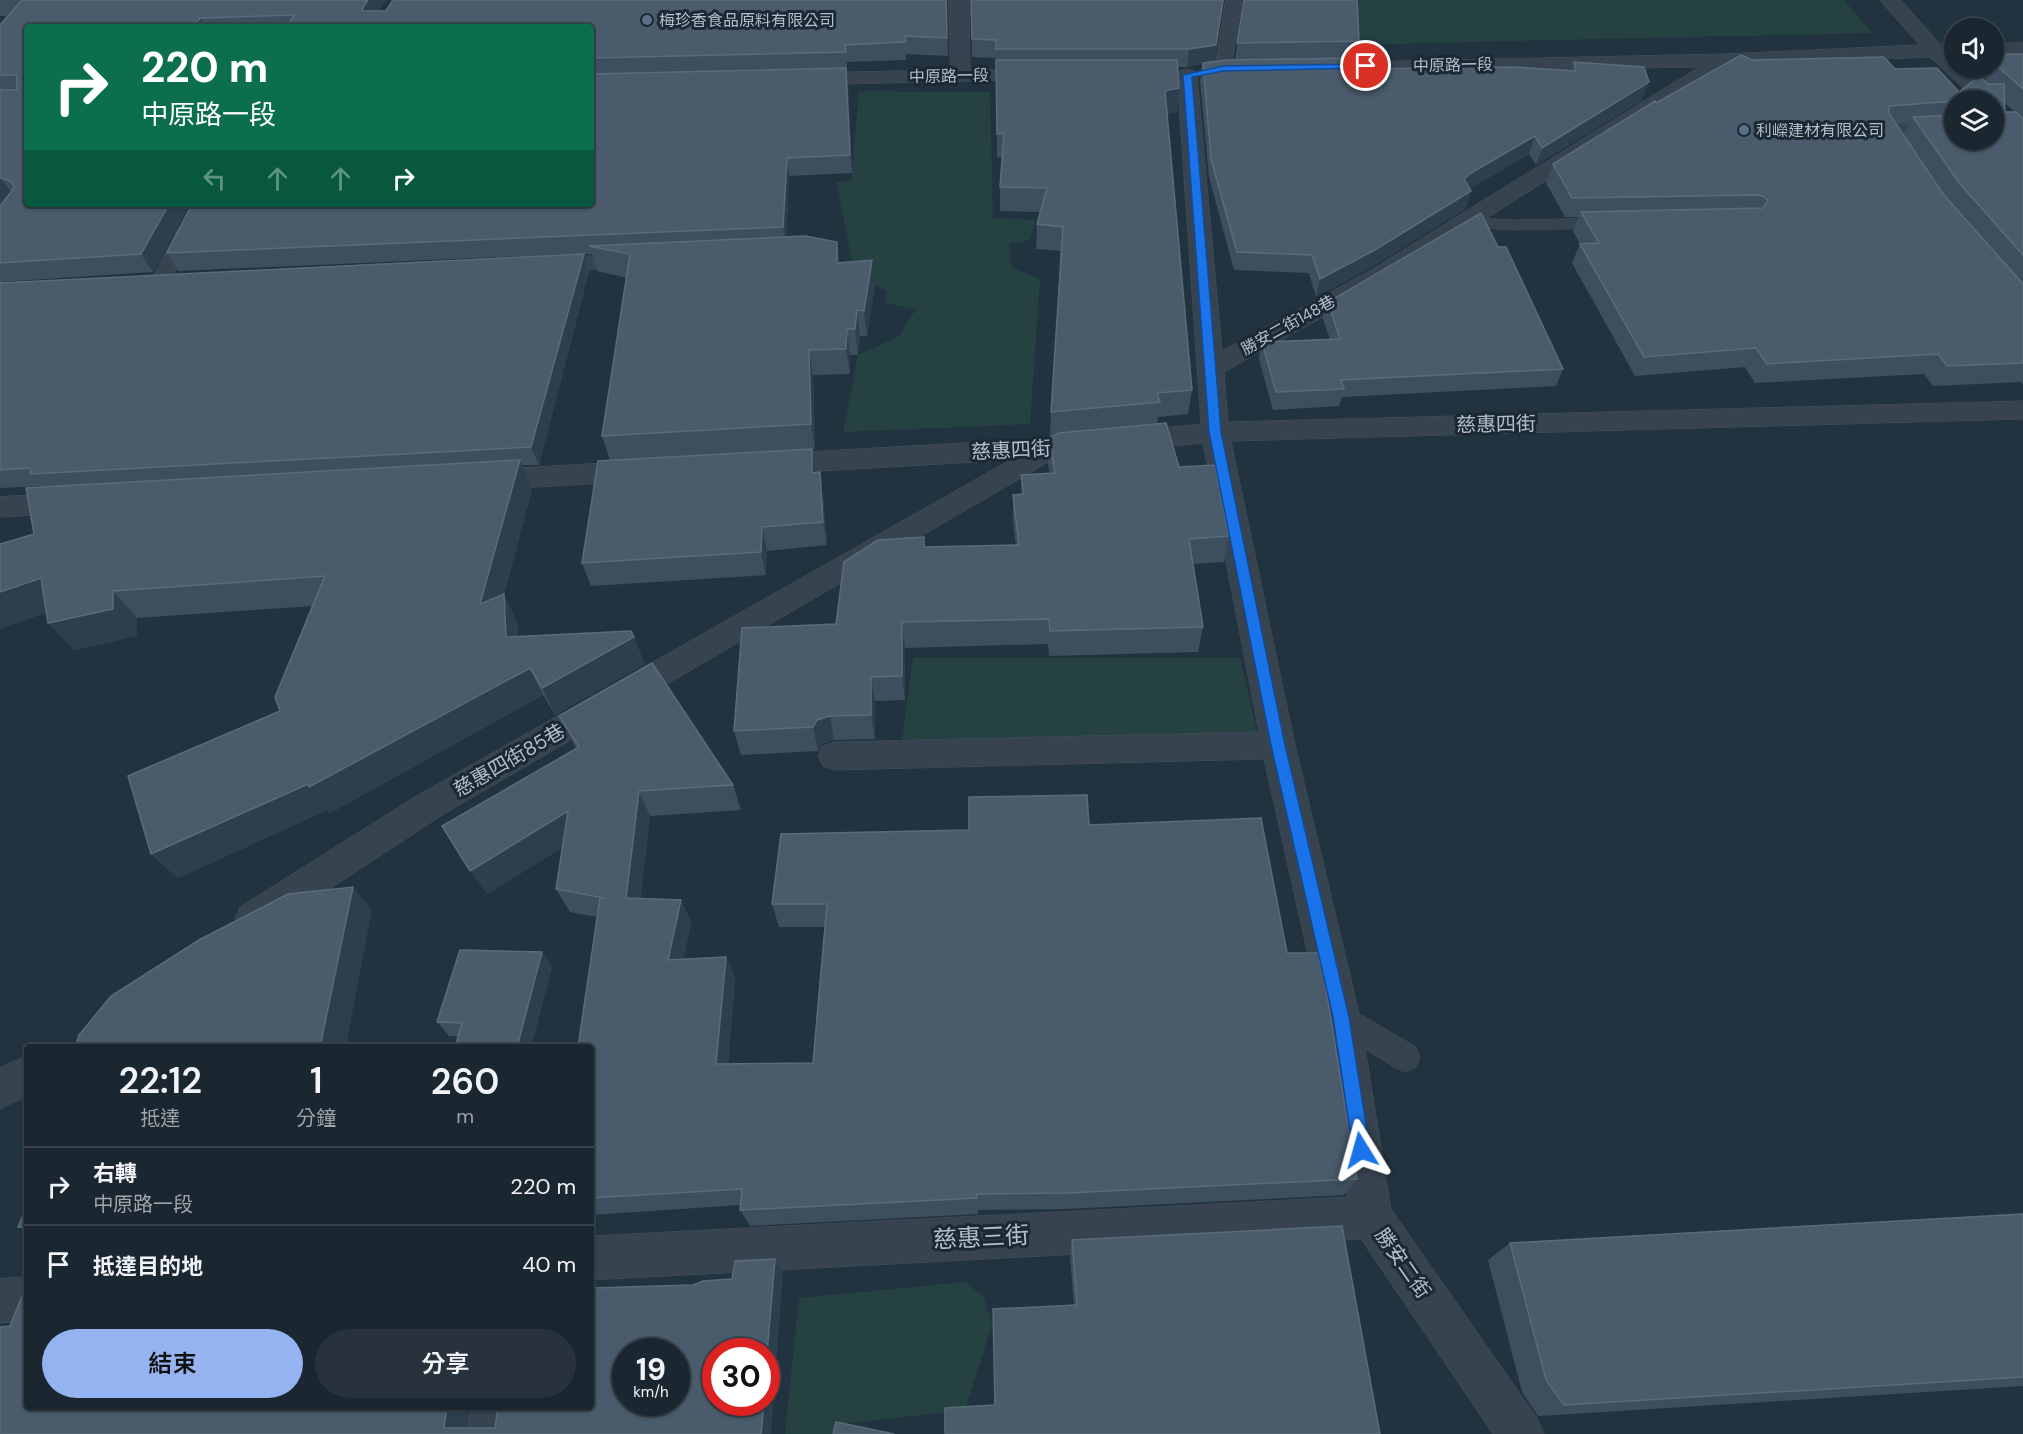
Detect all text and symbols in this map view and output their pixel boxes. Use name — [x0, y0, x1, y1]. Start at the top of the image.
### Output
place label: 梅珍香食品原料有限公司 — [659, 10, 835, 31]
marker: 梅珍香食品原料有限公司 — [640, 13, 654, 27]
map controls — [1944, 18, 2004, 150]
button: sound — [1944, 18, 2004, 78]
text: 220 m — [141, 40, 268, 95]
pin — [1340, 40, 1391, 91]
icon: right — [42, 48, 120, 126]
icon: arrive — [1349, 49, 1382, 82]
street label: 中原路一段 — [1413, 54, 1493, 76]
street label: 中原路一段 — [909, 65, 989, 87]
button: layers — [1944, 90, 2004, 150]
text: 中原路一段 — [141, 97, 276, 132]
place label: 利嶸建材有限公司 — [1756, 120, 1884, 141]
marker: 利嶸建材有限公司 — [1737, 123, 1751, 137]
icon: left — [198, 162, 231, 195]
icon: ahead — [261, 162, 294, 195]
icon: ahead — [324, 162, 357, 195]
icon: right — [387, 162, 420, 195]
street label: 勝安二街148巷 — [1237, 291, 1339, 359]
street label: 慈惠四街 — [1456, 410, 1536, 438]
street label: 慈惠四街 — [970, 435, 1052, 465]
street label: 慈惠四街85巷 — [449, 718, 569, 802]
text: 22:12 — [118, 1057, 202, 1104]
text: 1 — [310, 1057, 323, 1104]
text: 260 — [431, 1058, 500, 1105]
text: m — [456, 1103, 474, 1129]
text: 抵達 — [140, 1105, 180, 1131]
text: 分鐘 — [296, 1105, 336, 1131]
position arrow — [1329, 1118, 1393, 1182]
text: 右轉 — [93, 1159, 137, 1188]
icon: right — [42, 1170, 75, 1203]
text: 220 m — [510, 1172, 576, 1201]
text: 中原路一段 — [93, 1191, 193, 1217]
street label: 慈惠三街 — [932, 1219, 1030, 1255]
street label: 勝安二街 — [1369, 1223, 1437, 1303]
icon: arrive — [42, 1248, 75, 1281]
text: 40 m — [522, 1250, 576, 1279]
text: 抵達目的地 — [93, 1252, 203, 1281]
button: 結束 — [42, 1329, 303, 1398]
button: 分享 — [315, 1329, 576, 1398]
speed limit sign: 30 — [702, 1338, 780, 1416]
text: 19 — [636, 1350, 666, 1389]
text: km/h — [633, 1382, 669, 1402]

